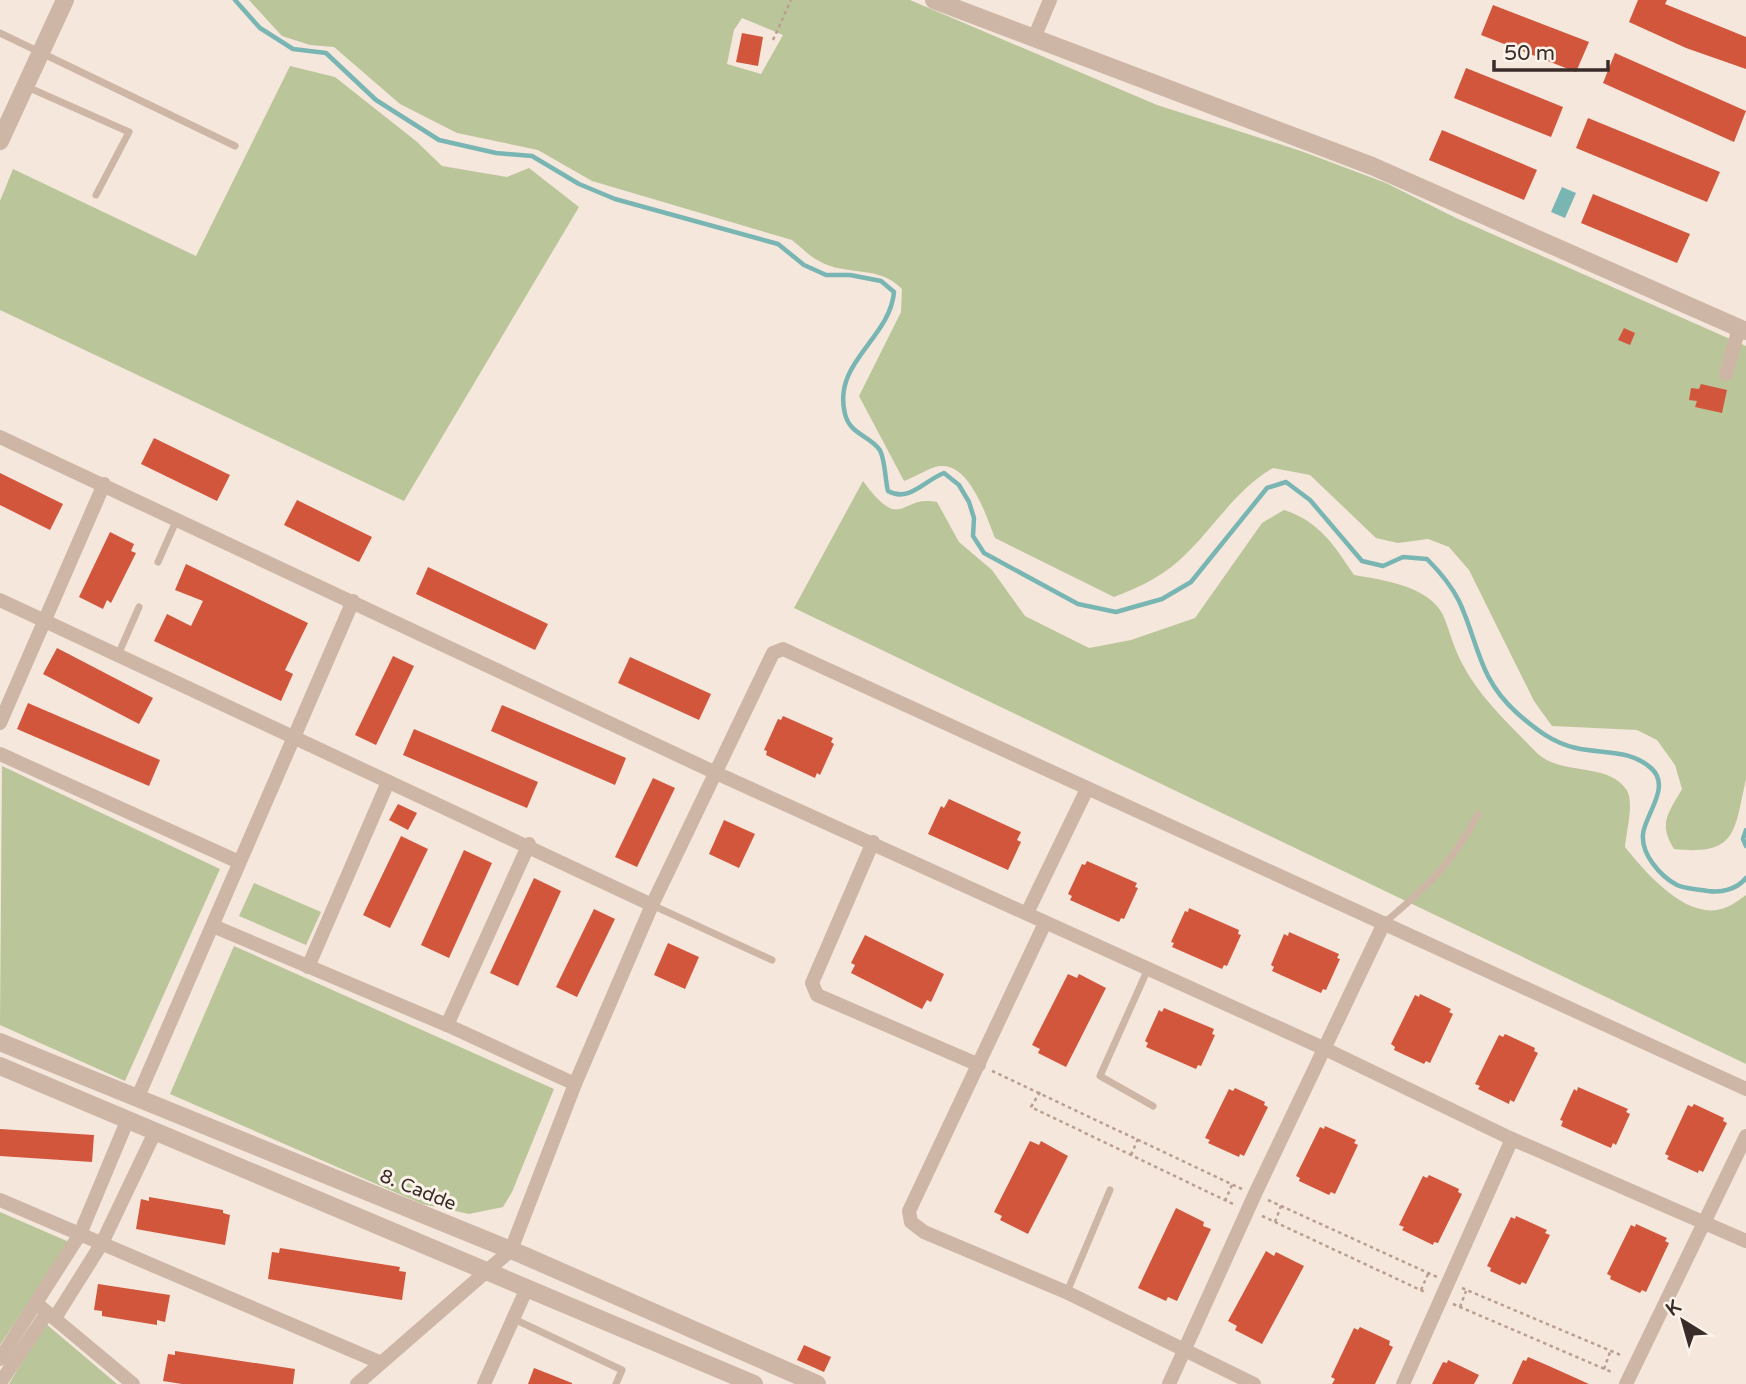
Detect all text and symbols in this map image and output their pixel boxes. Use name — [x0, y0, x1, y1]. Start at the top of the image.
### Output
scale bar — [1494, 28, 1608, 72]
text: 50 m — [1504, 41, 1555, 66]
street label: 8. Cadde — [377, 1165, 459, 1215]
north arrow — [1648, 1286, 1718, 1356]
text: K — [1662, 1295, 1685, 1321]

